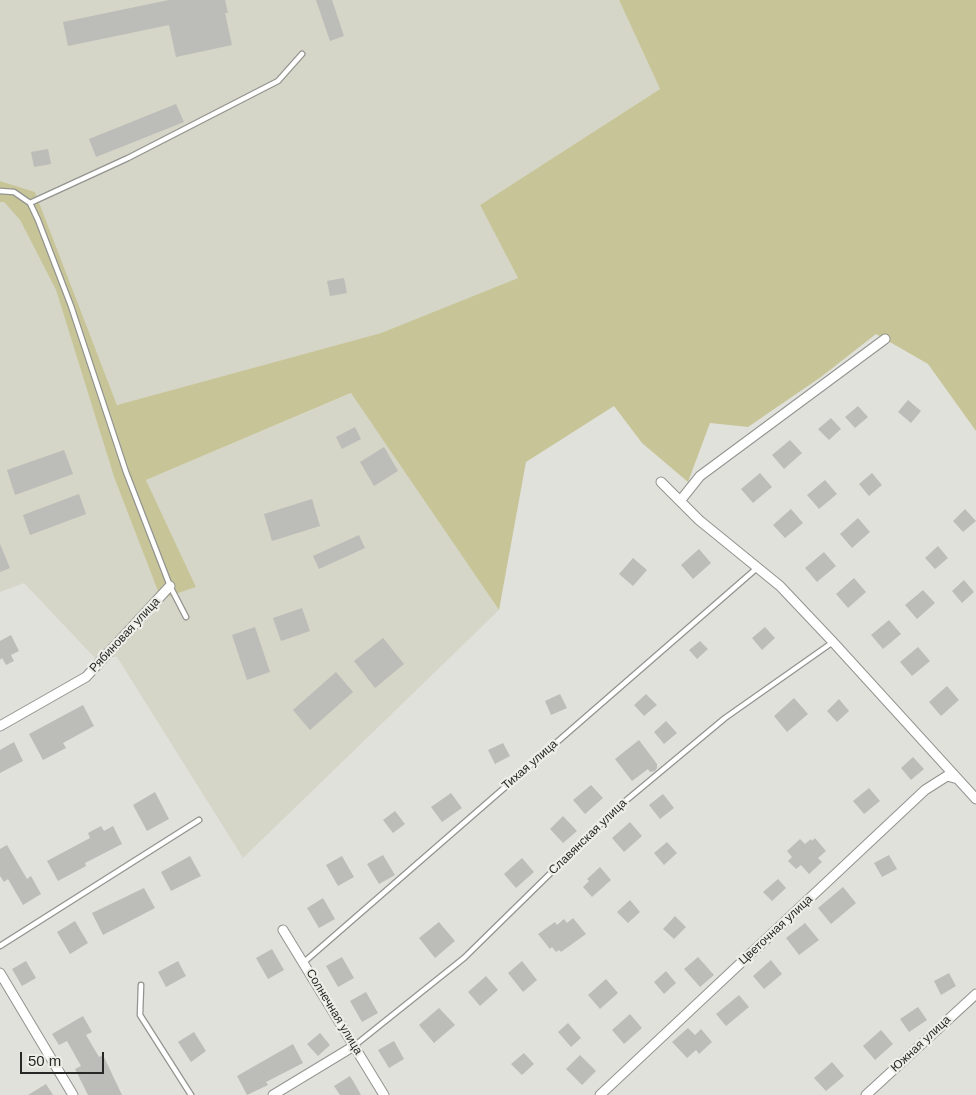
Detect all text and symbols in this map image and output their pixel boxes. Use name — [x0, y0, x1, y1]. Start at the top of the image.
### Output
street label: Рябиновая улица — [87, 595, 163, 675]
street label: Тихая улица — [499, 737, 561, 793]
street label: Славянская улица — [546, 796, 630, 878]
street label: Цветочная улица — [736, 892, 816, 968]
street label: Солнечная улица — [303, 967, 365, 1057]
street label: Южная улица — [888, 1013, 954, 1075]
scale bar — [22, 1042, 106, 1074]
text: 50 m — [28, 1052, 61, 1069]

